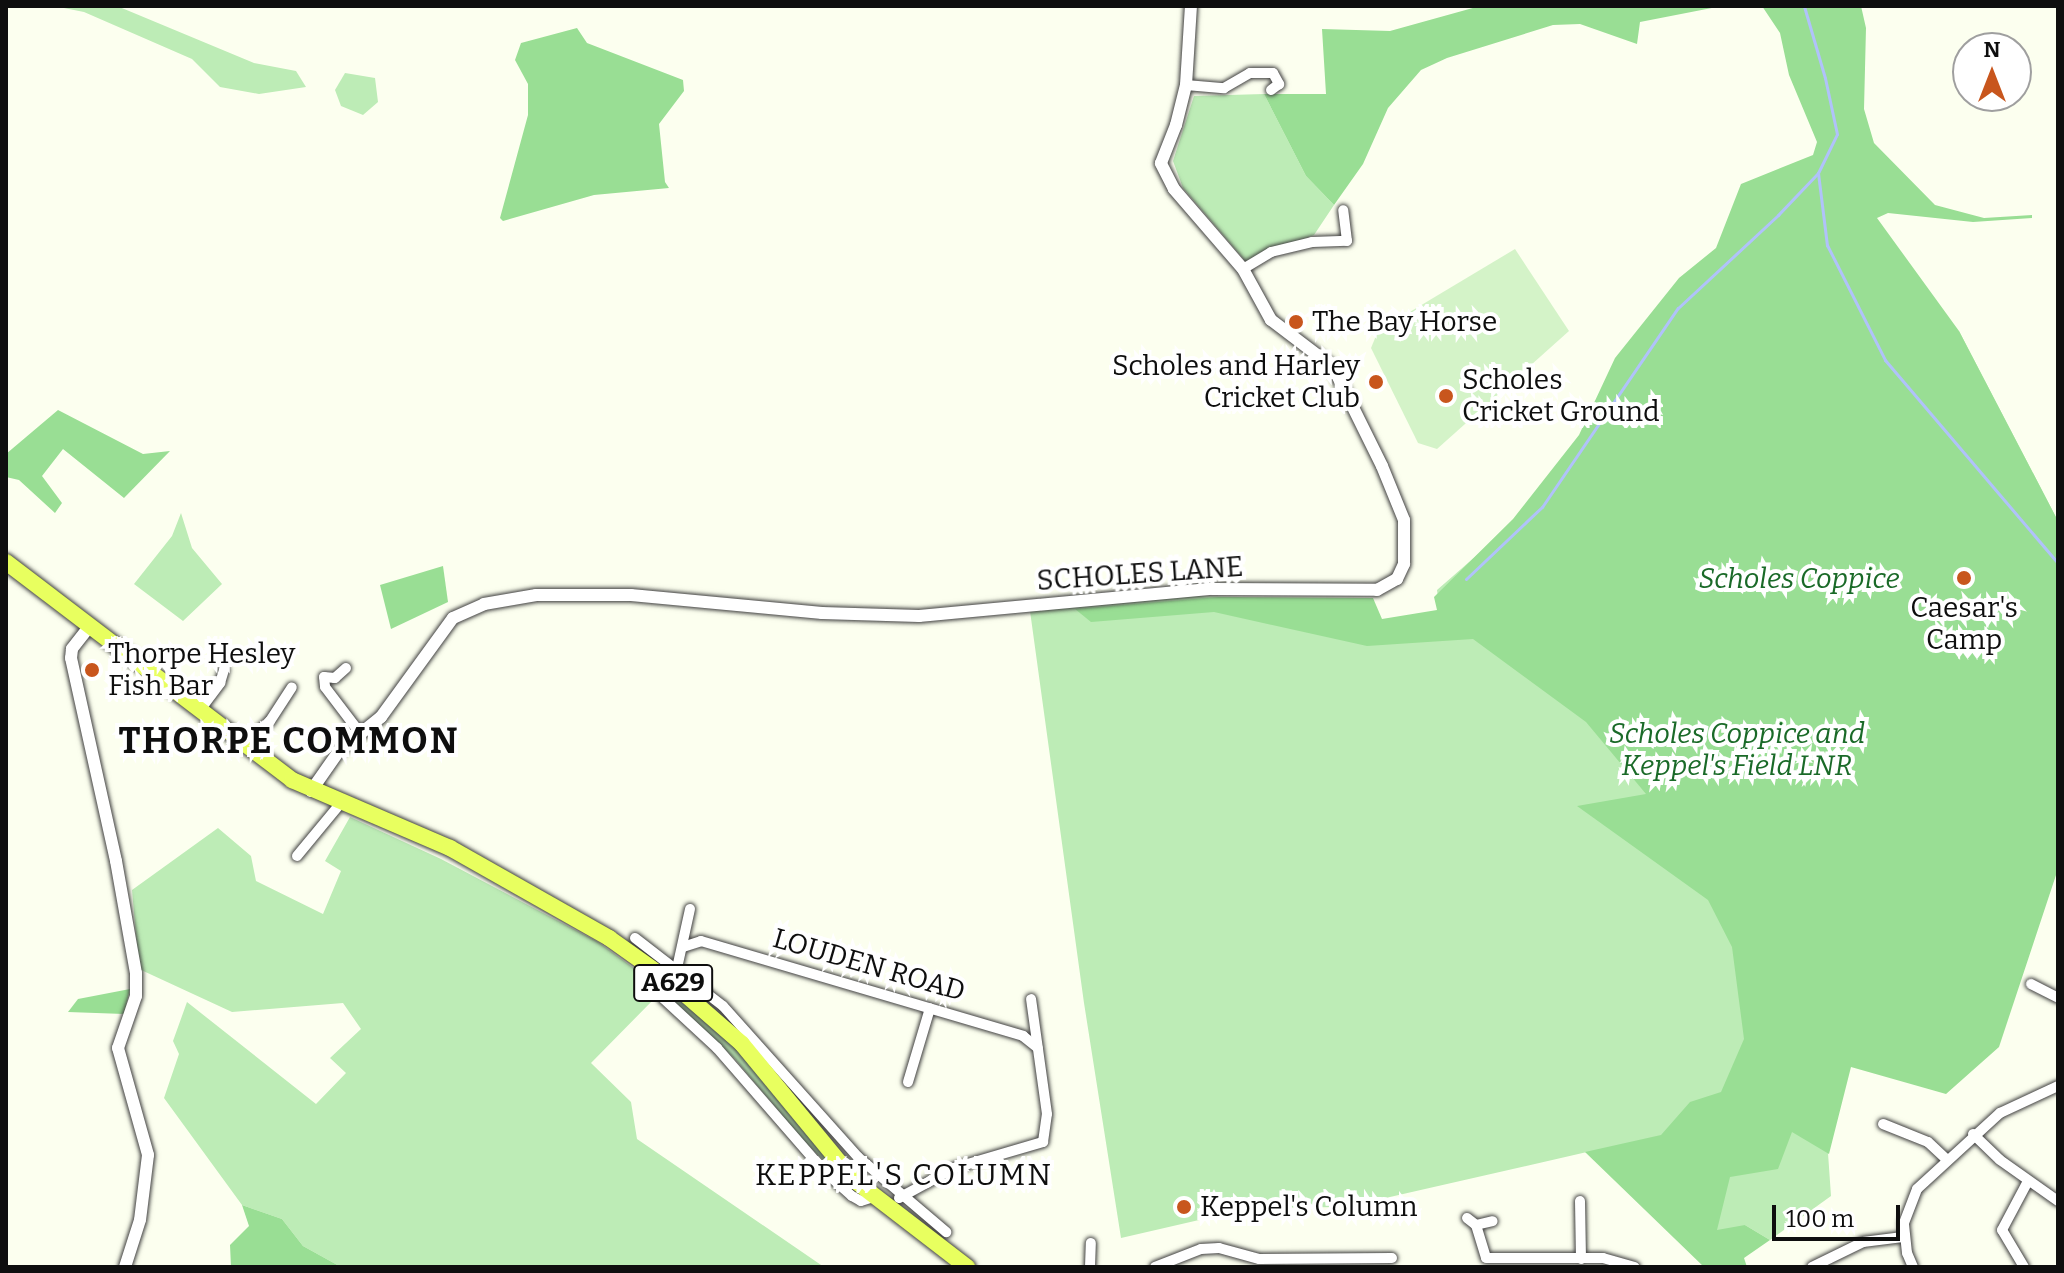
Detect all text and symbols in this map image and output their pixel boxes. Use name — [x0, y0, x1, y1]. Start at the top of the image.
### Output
north arrow — [1952, 32, 2032, 112]
text: N — [1984, 36, 2000, 63]
place label: The Bay Horse — [1312, 305, 1497, 339]
marker: The Bay Horse — [1287, 313, 1305, 331]
place label: Scholes and Harley Cricket Club — [1112, 349, 1360, 415]
place label: Scholes Cricket Ground — [1462, 363, 1660, 429]
marker: Scholes and Harley Cricket Club — [1367, 373, 1385, 391]
marker: Scholes Cricket Ground — [1437, 387, 1455, 405]
street label: SCHOLES LANE — [1036, 550, 1244, 598]
park label: Scholes Coppice — [1698, 562, 1900, 596]
marker: Caesar's Camp — [1955, 569, 1973, 587]
place label: Caesar's Camp — [1910, 591, 2018, 657]
place label: Thorpe Hesley Fish Bar — [108, 637, 295, 703]
marker: Thorpe Hesley Fish Bar — [83, 661, 101, 679]
park label: Scholes Coppice and Keppel's Field LNR — [1609, 717, 1865, 783]
district label: THORPE COMMON — [119, 720, 459, 764]
street label: LOUDEN ROAD — [769, 921, 969, 1009]
road number: A629 — [633, 961, 713, 1005]
district label: KEPPEL'S COLUMN — [755, 1157, 1053, 1193]
scale bar — [1776, 1189, 1904, 1239]
place label: Keppel's Column — [1200, 1190, 1417, 1224]
marker: Keppel's Column — [1175, 1198, 1193, 1216]
text: 100 m — [1786, 1205, 1854, 1233]

